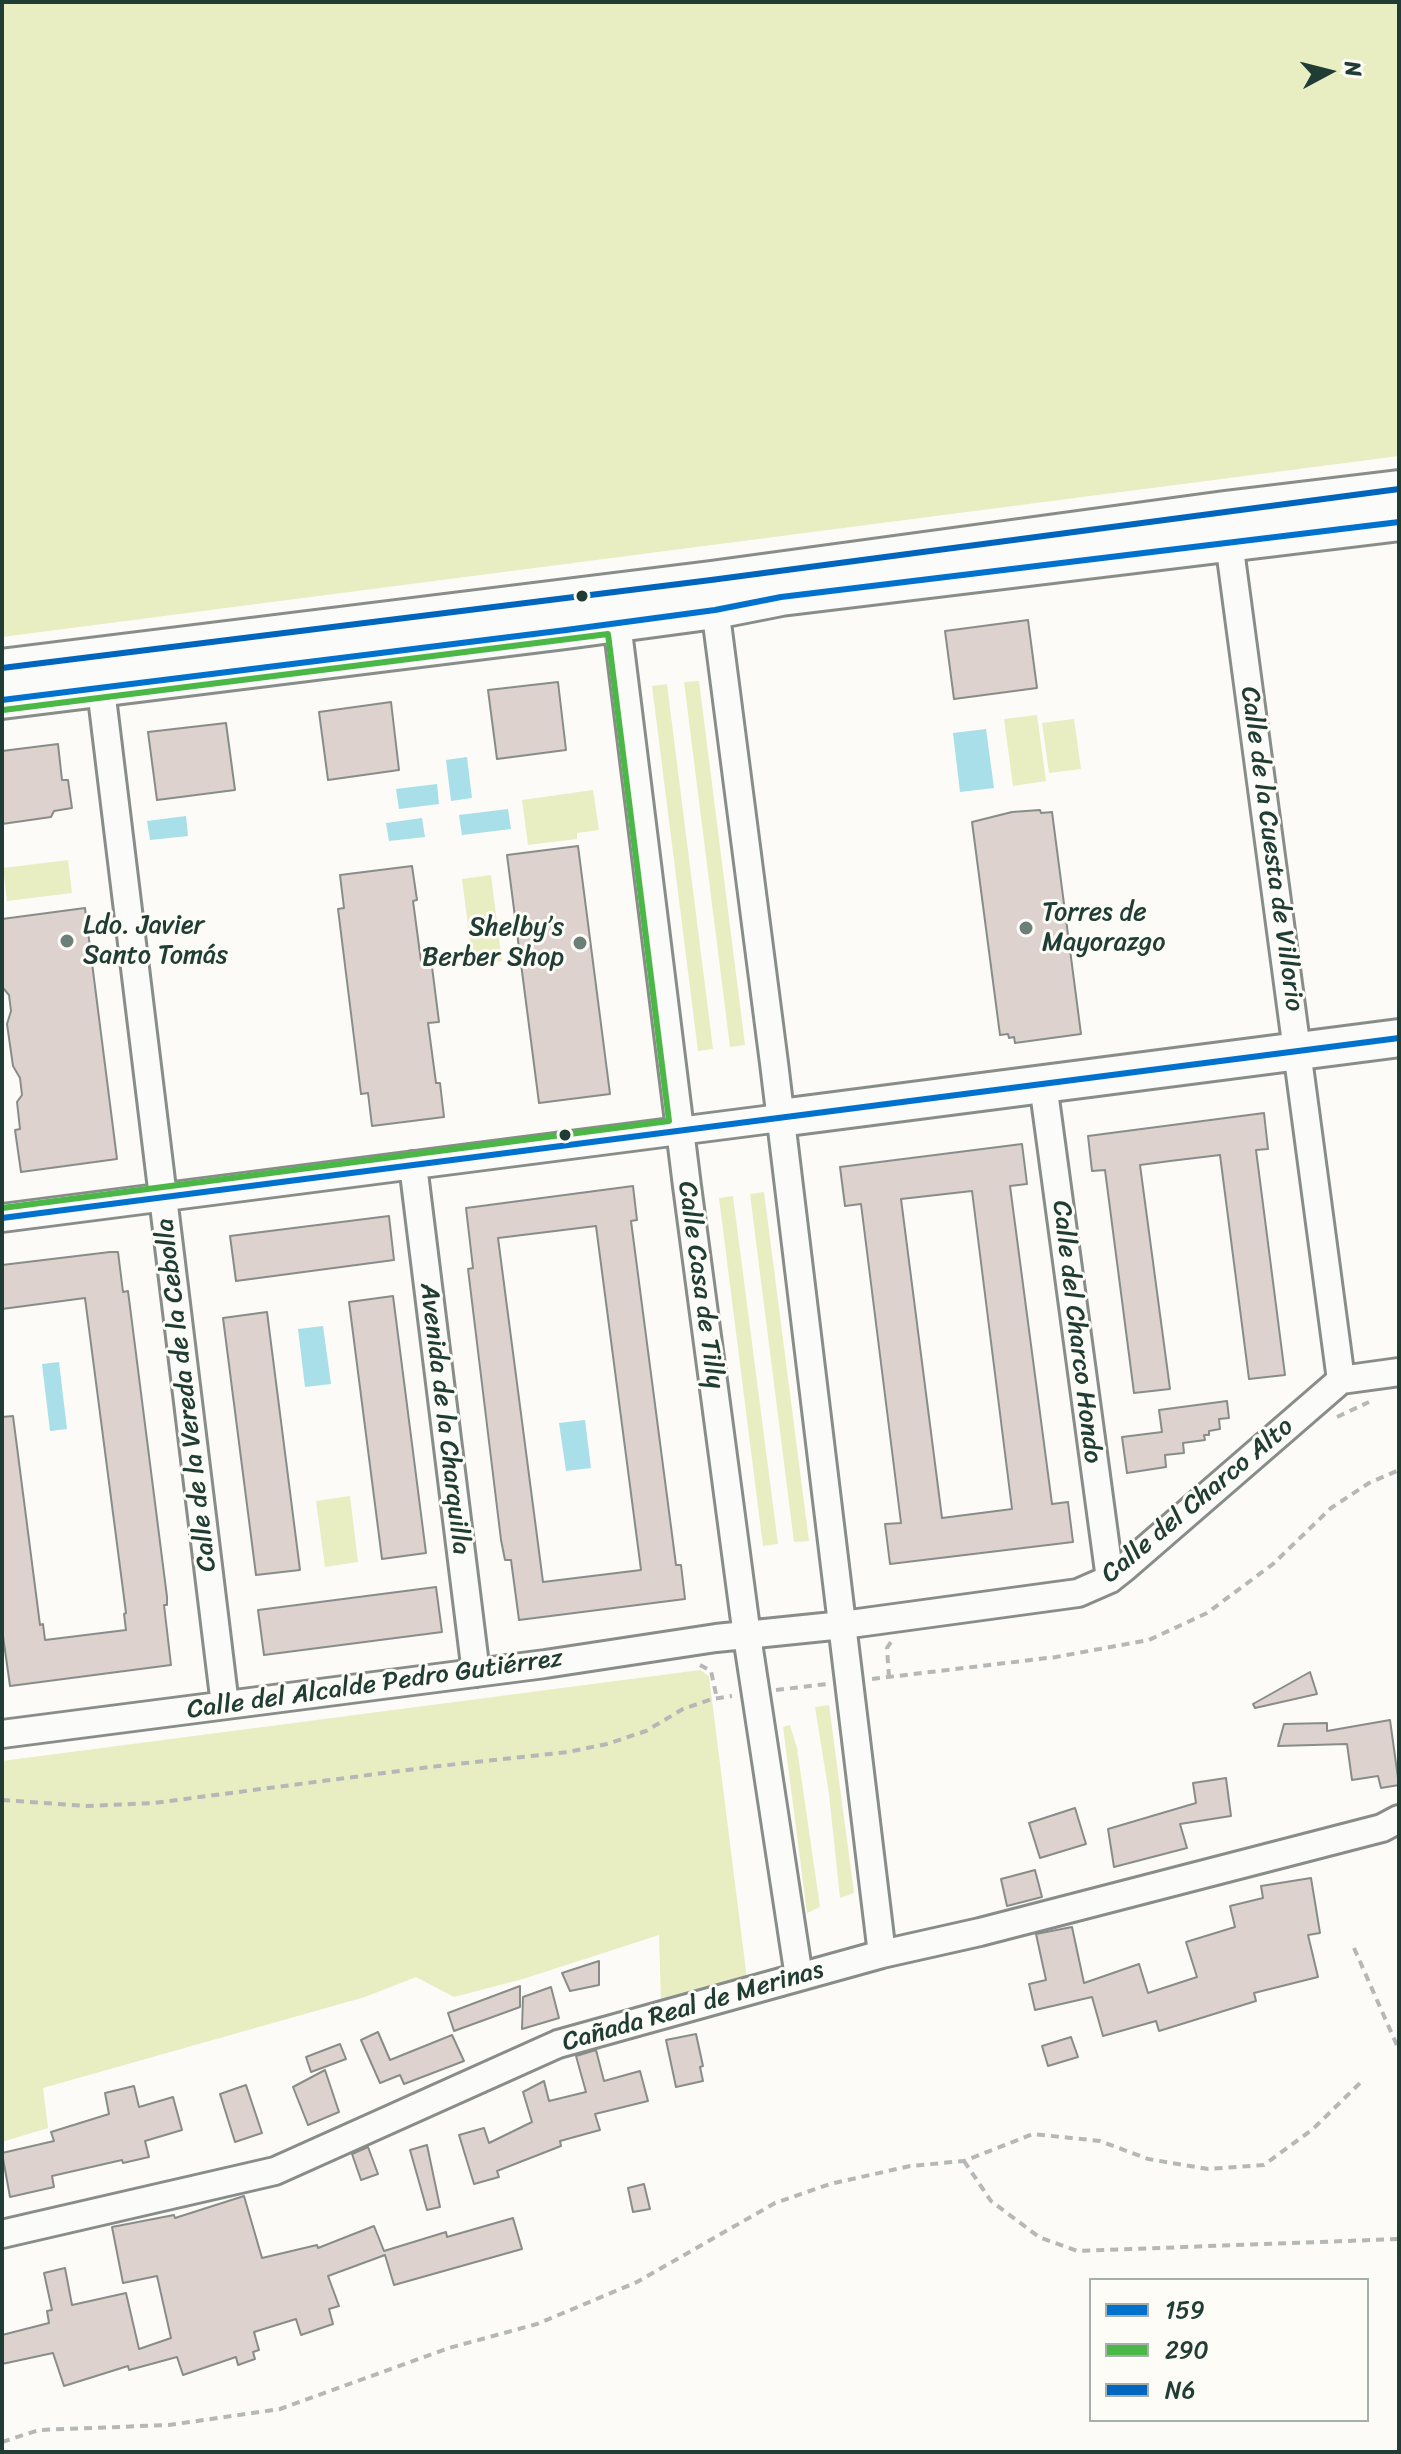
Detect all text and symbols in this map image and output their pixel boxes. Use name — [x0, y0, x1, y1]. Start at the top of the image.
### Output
north arrow — [1289, 32, 1369, 112]
text: N — [1333, 59, 1374, 79]
unlabelled marker — [574, 588, 590, 604]
street label: Calle de la Cuesta de Villorio — [1233, 685, 1309, 1013]
place label: Torres de Mayorazgo — [1042, 897, 1165, 958]
place label: Ldo. Javier Santo Tomás — [83, 910, 228, 972]
place label: Shelby’s Berber Shop — [422, 912, 564, 974]
marker: Torres de Mayorazgo — [1017, 919, 1035, 937]
marker: Ldo. Javier Santo Tomás — [58, 932, 76, 950]
marker: Shelby’s Berber Shop — [571, 934, 589, 952]
unlabelled marker — [557, 1127, 573, 1143]
street label: Calle Casa de Tilly — [670, 1179, 730, 1391]
street label: Calle del Charco Hondo — [1044, 1199, 1108, 1465]
street label: Calle de la Vereda de la Cebolla — [150, 1217, 224, 1573]
street label: Avenida de la Charquilla — [412, 1281, 476, 1557]
street label: Calle del Charco Alto — [1096, 1412, 1300, 1590]
street label: Calle del Alcalde Pedro Gutiérrez — [185, 1643, 565, 1727]
street label: Cañada Real de Merinas — [559, 1955, 827, 2059]
legend — [1089, 2278, 1369, 2422]
text: 159 — [1165, 2289, 1205, 2331]
text: 290 — [1165, 2329, 1209, 2371]
text: N6 — [1165, 2369, 1195, 2411]

